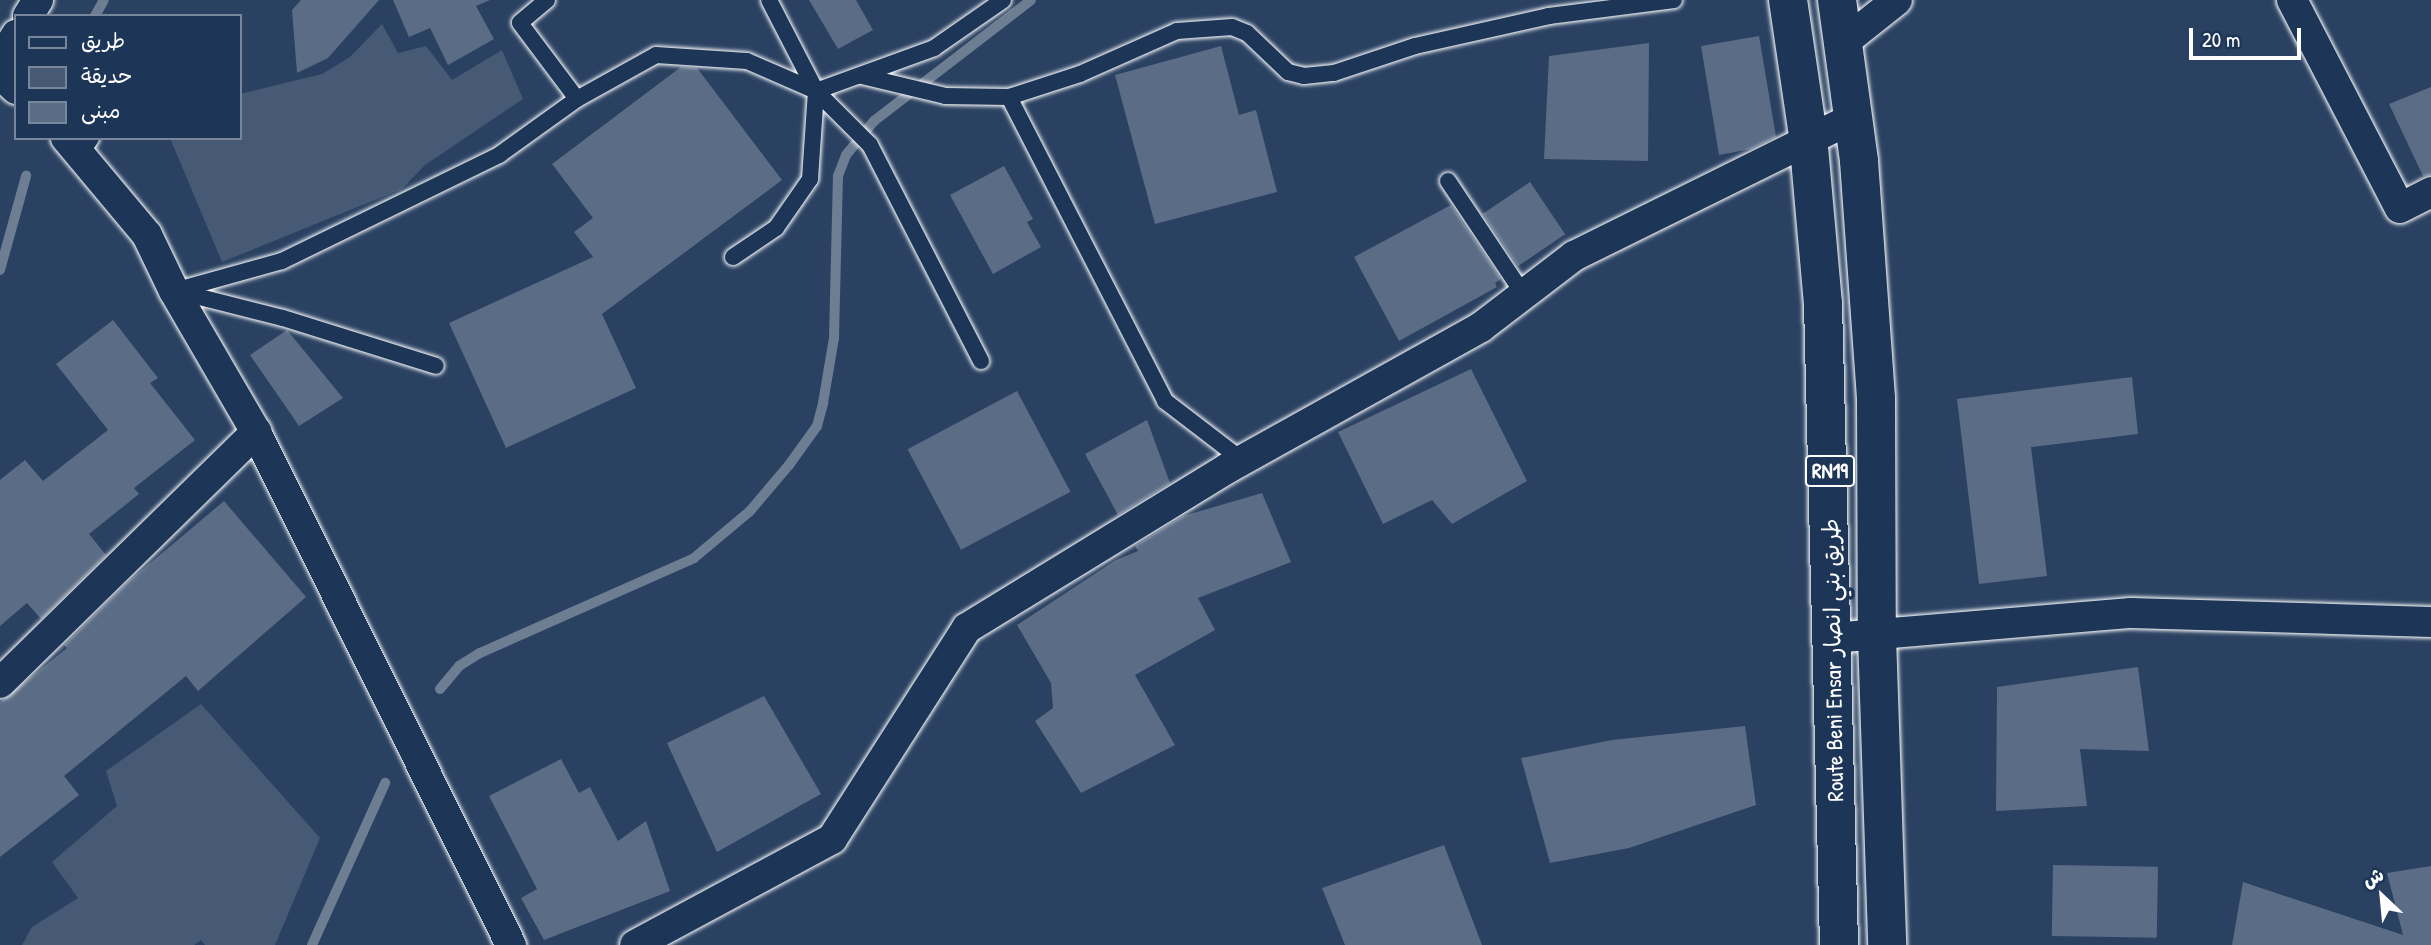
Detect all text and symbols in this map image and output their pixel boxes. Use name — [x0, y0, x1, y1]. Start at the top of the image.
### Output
legend — [14, 14, 242, 140]
scale bar — [2193, 14, 2305, 58]
text: 20 m — [2202, 25, 2240, 54]
text: طريق — [81, 26, 125, 55]
text: حديقة — [81, 61, 132, 90]
text: مبنى — [81, 96, 120, 125]
road number: RN19 — [1804, 454, 1856, 489]
street label: Route Beni Ensar طريق بني انصار — [1817, 518, 1849, 802]
north arrow — [2347, 861, 2417, 931]
text: ش — [2358, 861, 2388, 893]

